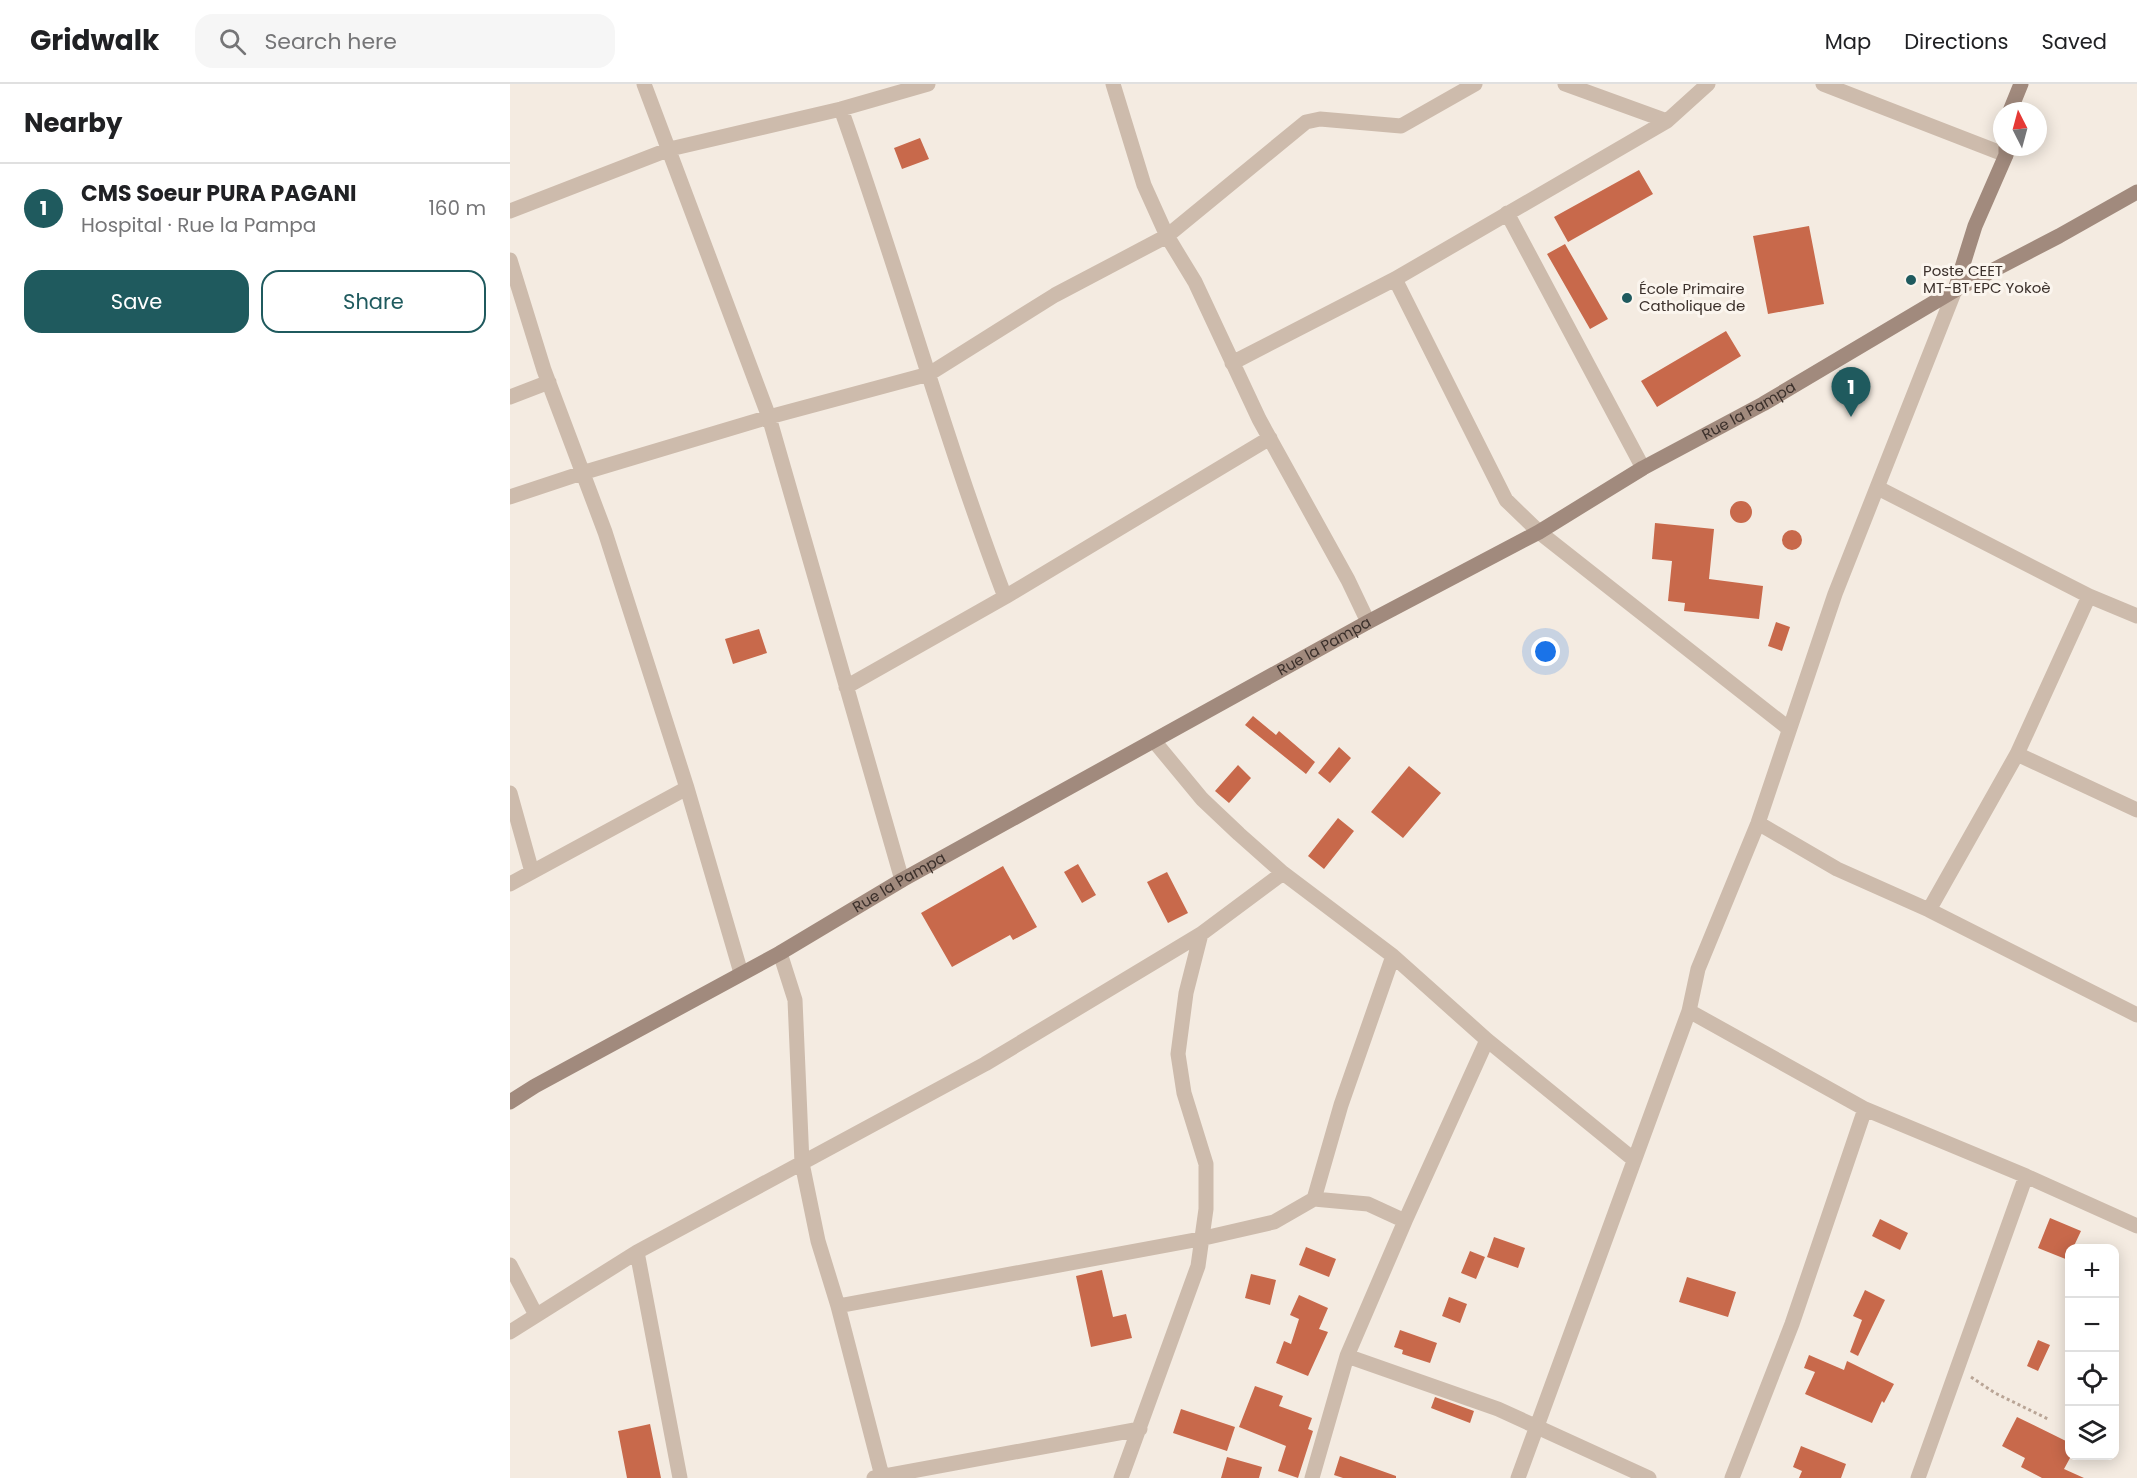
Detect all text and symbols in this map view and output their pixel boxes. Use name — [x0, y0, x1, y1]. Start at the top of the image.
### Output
search box — [195, 14, 615, 68]
text: Gridwalk — [30, 21, 159, 60]
icon: search — [216, 25, 249, 58]
text: Search here — [264, 26, 397, 57]
text: Map — [1825, 27, 1871, 56]
text: Directions — [1904, 27, 2008, 56]
text: Saved — [2041, 27, 2107, 56]
north arrow — [1993, 102, 2047, 156]
text: Nearby — [24, 105, 122, 141]
text: CMS Soeur PURA PAGANI — [81, 178, 357, 209]
text: 1 — [40, 194, 47, 222]
text: 160 m — [428, 194, 486, 222]
text: Hospital · Rue la Pampa — [81, 211, 316, 239]
place label: Poste CEET MT-BT EPC Yokoè — [1923, 260, 2051, 298]
button: Save — [24, 270, 249, 333]
button: Share — [261, 270, 486, 333]
marker: Poste CEET MT-BT EPC Yokoè — [1904, 273, 1918, 287]
place label: École Primaire Catholique de — [1639, 278, 1745, 316]
marker: École Primaire Catholique de — [1620, 291, 1634, 305]
pin: 1 — [1832, 368, 1870, 417]
street label: Rue la Pampa — [1698, 376, 1800, 445]
street label: Rue la Pampa — [1273, 611, 1375, 680]
your location — [1531, 637, 1560, 666]
street label: Rue la Pampa — [848, 847, 949, 917]
map controls — [2065, 1244, 2119, 1460]
button: + — [2065, 1244, 2119, 1298]
button: − — [2065, 1298, 2119, 1352]
button: locate — [2065, 1352, 2119, 1406]
button: layers — [2065, 1406, 2119, 1460]

